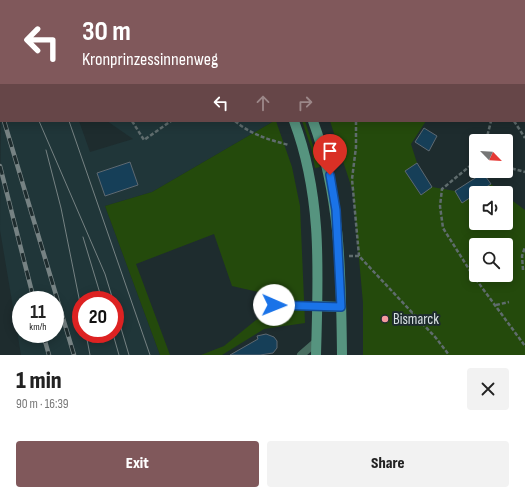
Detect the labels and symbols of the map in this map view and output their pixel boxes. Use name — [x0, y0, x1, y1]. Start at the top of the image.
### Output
pin — [313, 134, 347, 175]
north arrow — [469, 134, 513, 178]
position arrow — [253, 284, 295, 326]
speed limit sign: 20 — [72, 291, 124, 343]
place label: Bismarck — [393, 310, 439, 329]
marker: Bismarck — [380, 314, 390, 324]

